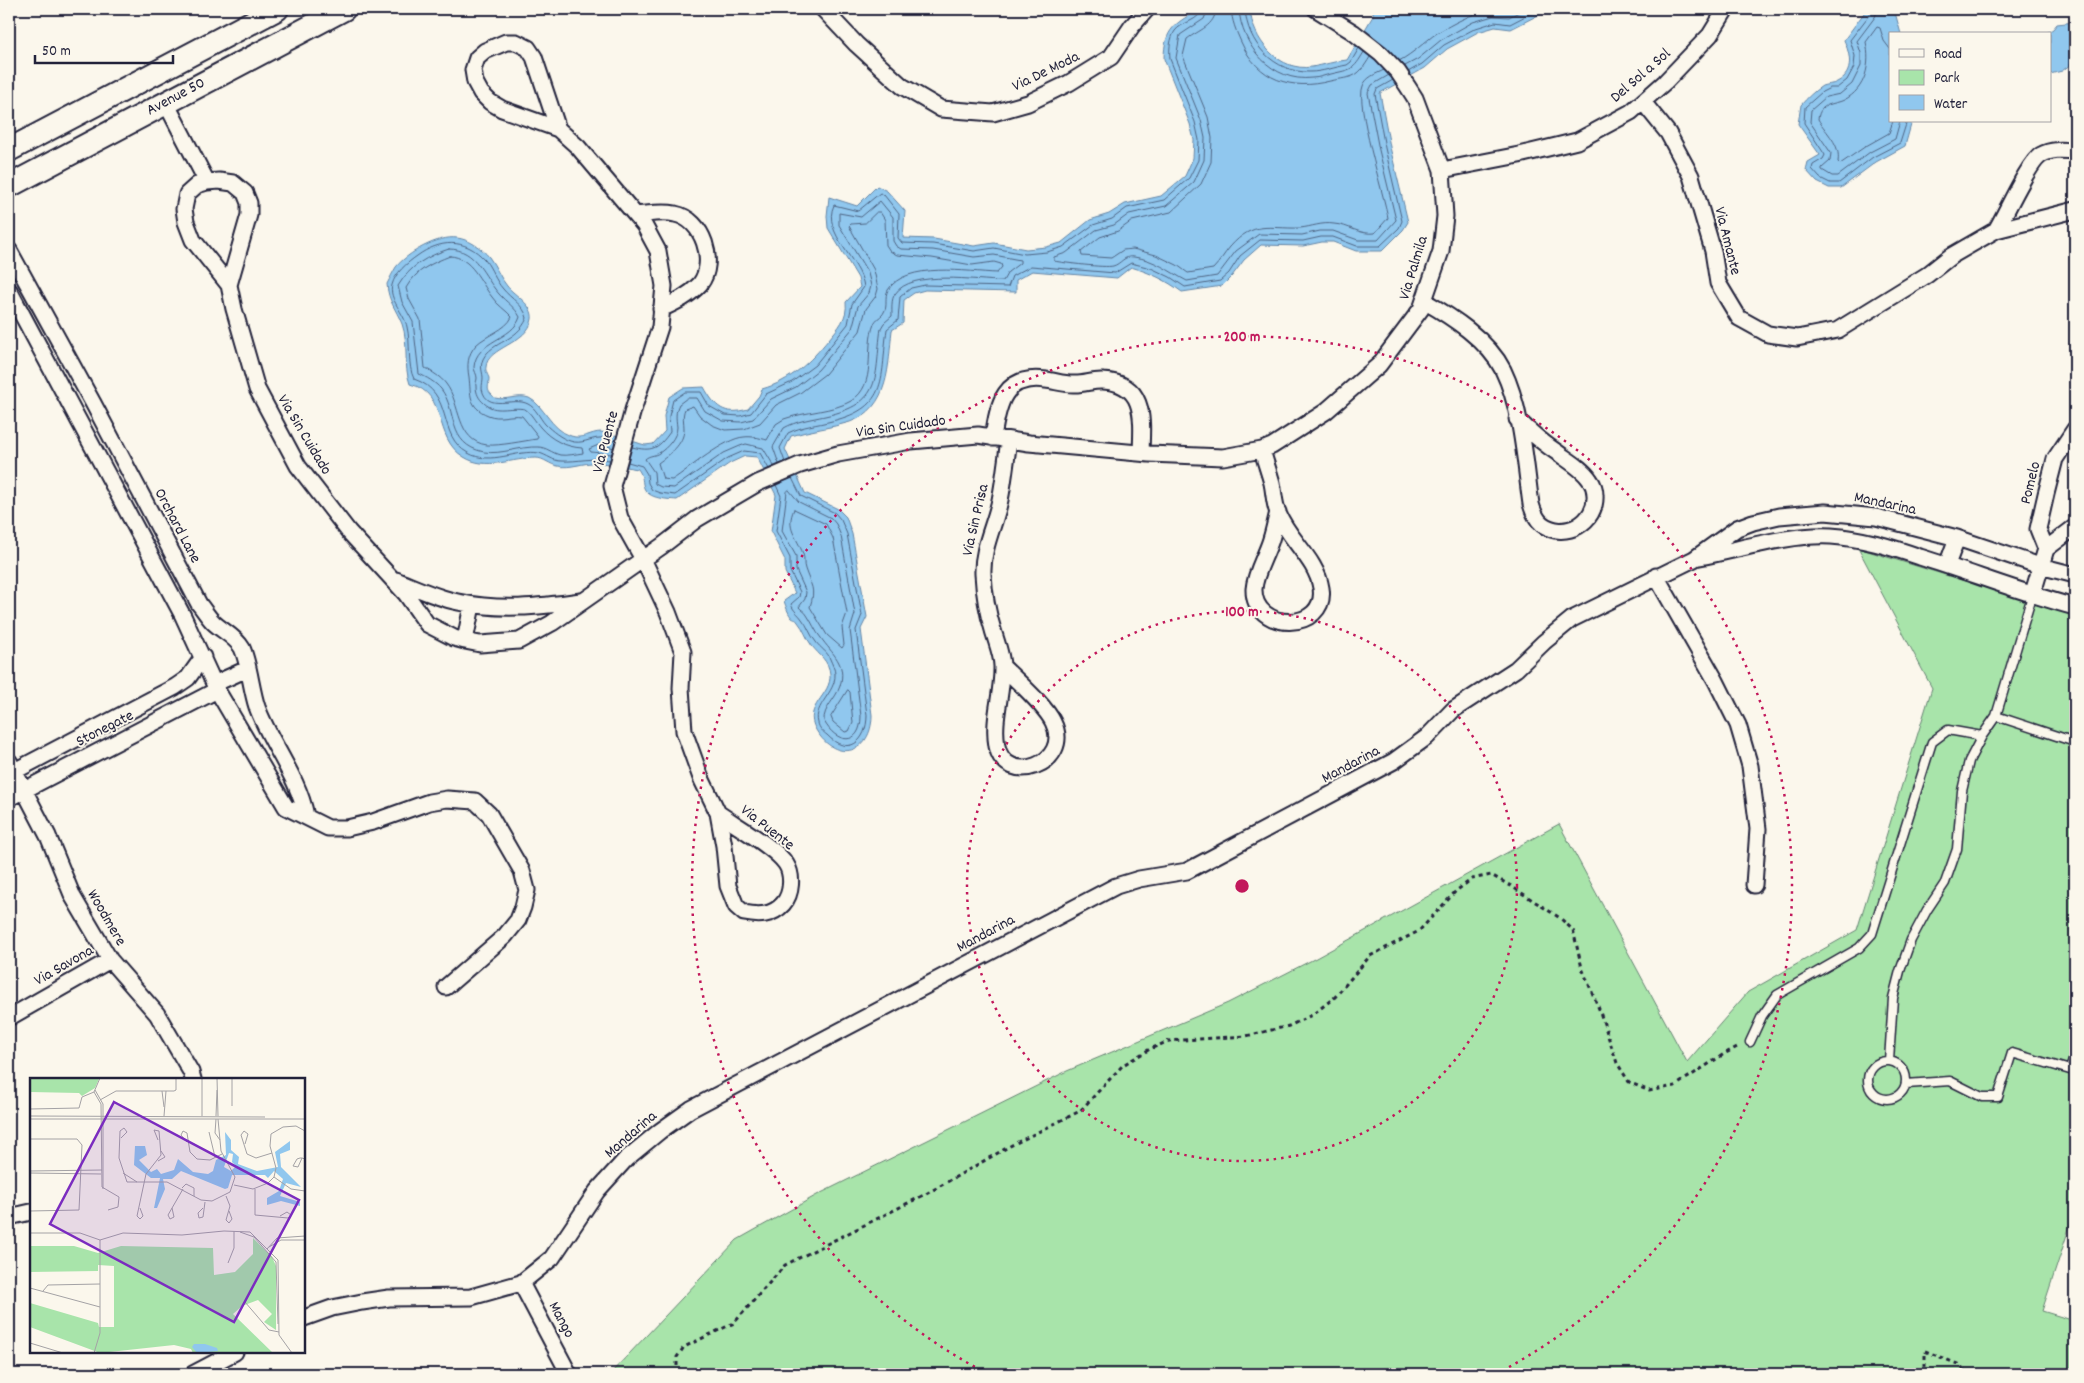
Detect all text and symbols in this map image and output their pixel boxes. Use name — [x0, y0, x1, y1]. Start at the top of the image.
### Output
scale bar — [35, 32, 172, 64]
legend — [1889, 32, 2052, 122]
text: 50 m — [42, 41, 71, 63]
street label: Del Sol a Sol — [1606, 43, 1676, 109]
text: Road — [1934, 44, 1962, 66]
street label: Via De Moda — [1008, 46, 1084, 98]
text: Park — [1934, 68, 1960, 90]
street label: Avenue 50 — [143, 72, 209, 122]
text: Water — [1934, 94, 1968, 116]
street label: Via Amante — [1707, 205, 1747, 277]
street label: Via Palmila — [1393, 233, 1435, 303]
text: 200 m — [1224, 327, 1260, 349]
street label: Via Sin Cuidado — [271, 390, 337, 480]
street label: Via Puente — [587, 408, 625, 476]
street label: Via Sin Cuidado — [855, 409, 947, 445]
street label: Pomelo — [2015, 459, 2047, 507]
street label: Via Sin Prisa — [957, 481, 996, 558]
street label: Orchard Lane — [148, 484, 206, 568]
street label: Mandarina — [1852, 486, 1919, 522]
text: 100 m — [1225, 602, 1259, 624]
street label: Stonegate — [72, 705, 138, 753]
street label: Mandarina — [1318, 740, 1385, 790]
street label: Via Puente — [735, 799, 799, 857]
centre of rings — [1233, 877, 1251, 895]
street label: Woodmere — [81, 885, 131, 951]
street label: Mandarina — [953, 909, 1020, 959]
street label: Via Savona — [30, 940, 98, 992]
inset map — [30, 1078, 305, 1353]
street label: Mandarina — [600, 1105, 663, 1164]
street label: Mango — [542, 1298, 580, 1342]

